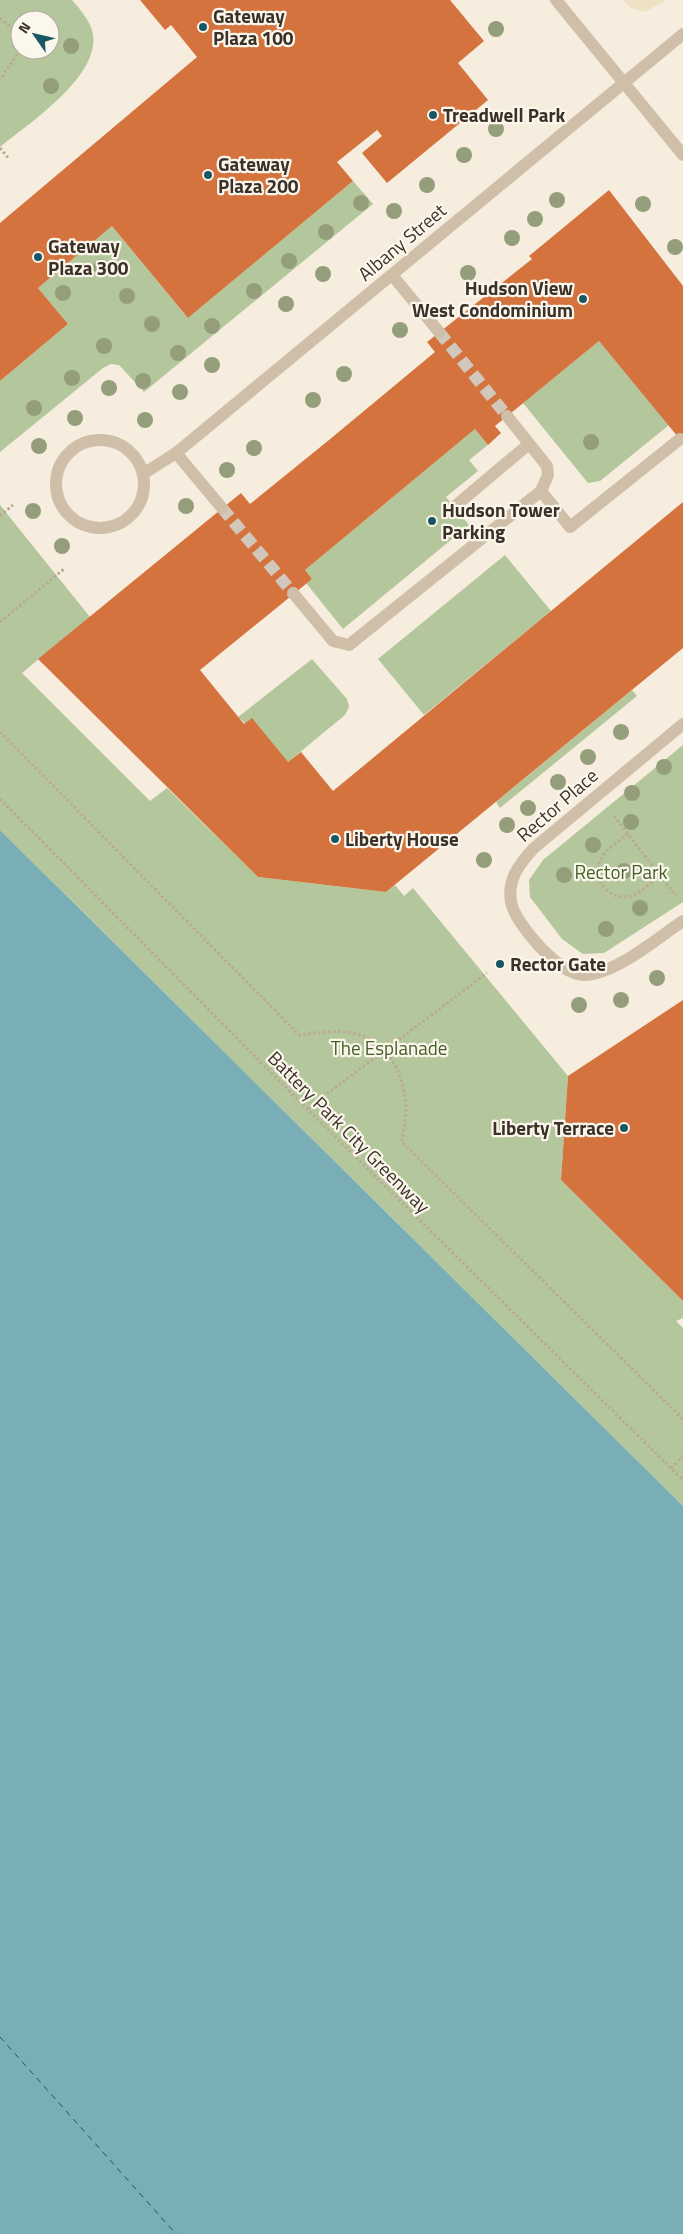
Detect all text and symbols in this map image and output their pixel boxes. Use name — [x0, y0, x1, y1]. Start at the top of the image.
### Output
place label: Gateway Plaza 100 — [213, 1, 294, 52]
north arrow — [10, 10, 60, 60]
text: N — [12, 18, 35, 37]
marker: Gateway Plaza 100 — [197, 21, 209, 33]
place label: Treadwell Park — [443, 100, 566, 129]
marker: Treadwell Park — [427, 109, 439, 121]
place label: Gateway Plaza 200 — [218, 149, 299, 200]
marker: Gateway Plaza 200 — [202, 169, 214, 181]
street label: Albany Street — [351, 196, 452, 287]
place label: Gateway Plaza 300 — [48, 231, 129, 282]
marker: Gateway Plaza 300 — [32, 251, 44, 263]
place label: Hudson View West Condominium — [412, 273, 573, 324]
marker: Hudson View West Condominium — [577, 293, 589, 305]
place label: Hudson Tower Parking — [442, 495, 560, 546]
marker: Hudson Tower Parking — [426, 515, 438, 527]
street label: Rector Place — [509, 761, 604, 848]
place label: Liberty House — [345, 824, 459, 853]
marker: Liberty House — [329, 833, 341, 845]
park label: Rector Park — [574, 857, 668, 886]
place label: Rector Gate — [510, 949, 606, 978]
marker: Rector Gate — [494, 958, 506, 970]
park label: The Esplanade — [331, 1033, 447, 1062]
street label: Battery Park City Greenway — [261, 1044, 437, 1220]
place label: Liberty Terrace — [492, 1113, 614, 1142]
marker: Liberty Terrace — [618, 1122, 630, 1134]

